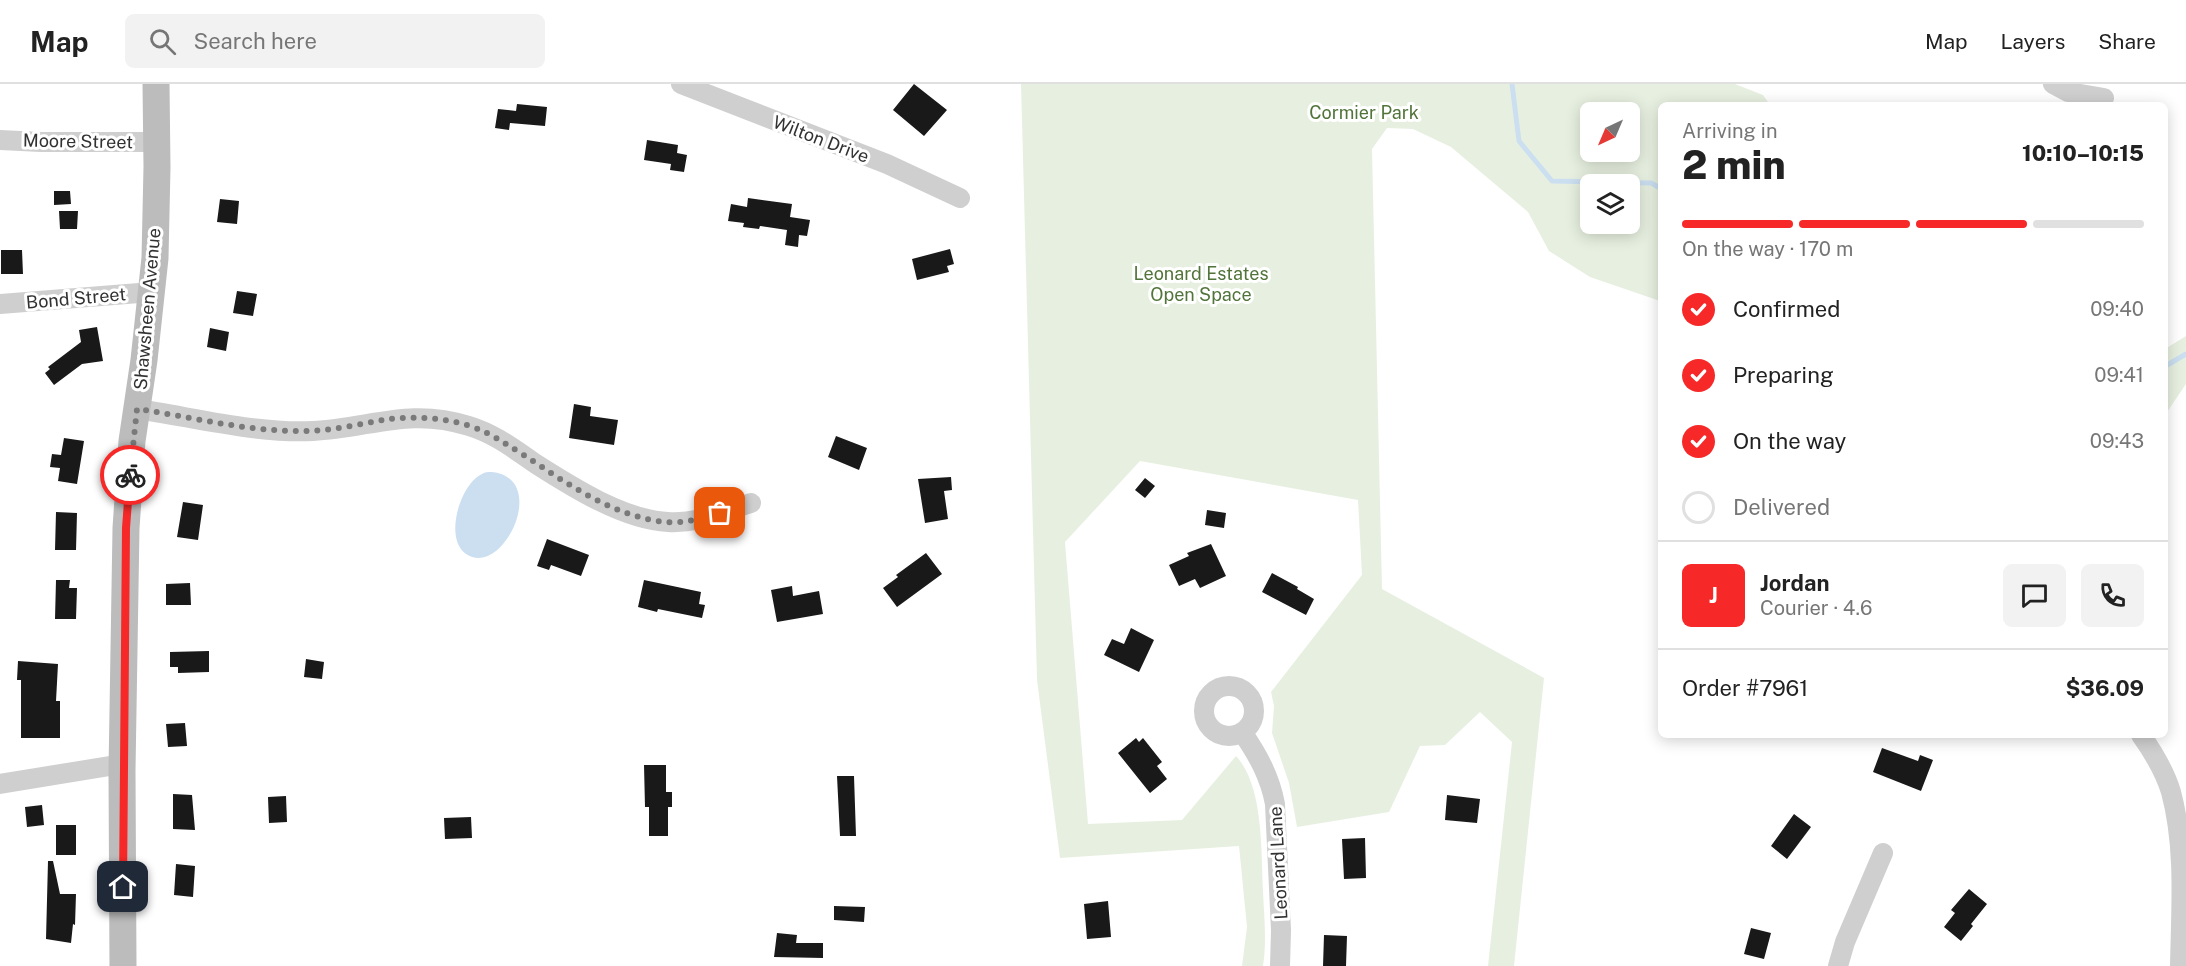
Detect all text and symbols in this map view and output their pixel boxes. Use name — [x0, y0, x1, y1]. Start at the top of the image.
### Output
search box — [125, 14, 545, 68]
text: Map — [30, 25, 89, 58]
icon: search — [146, 25, 179, 58]
text: Search here — [194, 28, 317, 54]
text: Map — [1925, 29, 1968, 54]
text: Layers — [2001, 29, 2065, 54]
text: Share — [2098, 29, 2156, 54]
park label: Cormier Park — [1309, 102, 1419, 123]
north arrow — [1580, 102, 1640, 162]
map controls — [1580, 102, 1640, 234]
street label: Wilton Drive — [770, 111, 872, 167]
text: Arriving in — [1682, 119, 1777, 143]
street label: Moore Street — [23, 130, 133, 152]
text: 10:10–10:15 — [2022, 140, 2144, 166]
text: 2 min — [1682, 142, 1786, 188]
button: layers — [1580, 174, 1640, 234]
street label: Shawsheen Avenue — [129, 227, 165, 391]
text: On the way · 170 m — [1682, 237, 1853, 261]
park label: Leonard Estates Open Space — [1133, 263, 1269, 305]
street label: Bond Street — [25, 283, 127, 313]
icon: check — [1682, 293, 1715, 326]
text: Confirmed — [1733, 296, 1840, 322]
text: 09:40 — [2090, 297, 2144, 321]
icon: check — [1682, 359, 1715, 392]
text: Preparing — [1733, 362, 1834, 388]
text: 09:41 — [2094, 363, 2144, 387]
icon: check — [1682, 425, 1715, 458]
text: On the way — [1733, 428, 1846, 454]
text: 09:43 — [2090, 429, 2144, 453]
courier — [100, 445, 160, 505]
icon: bike — [114, 459, 147, 492]
pin — [694, 487, 745, 538]
text: Delivered — [1733, 494, 1830, 520]
icon: bag — [703, 496, 736, 529]
button: chat — [2003, 564, 2066, 627]
button: phone — [2081, 564, 2144, 627]
text: Jordan — [1760, 570, 1829, 596]
text: J — [1709, 582, 1718, 608]
text: Courier · 4.6 — [1760, 596, 1872, 620]
text: Order #7961 — [1682, 675, 1808, 701]
text: $36.09 — [2065, 675, 2144, 701]
street label: Leonard Lane — [1265, 806, 1291, 920]
pin — [97, 861, 148, 912]
icon: home — [106, 870, 139, 903]

